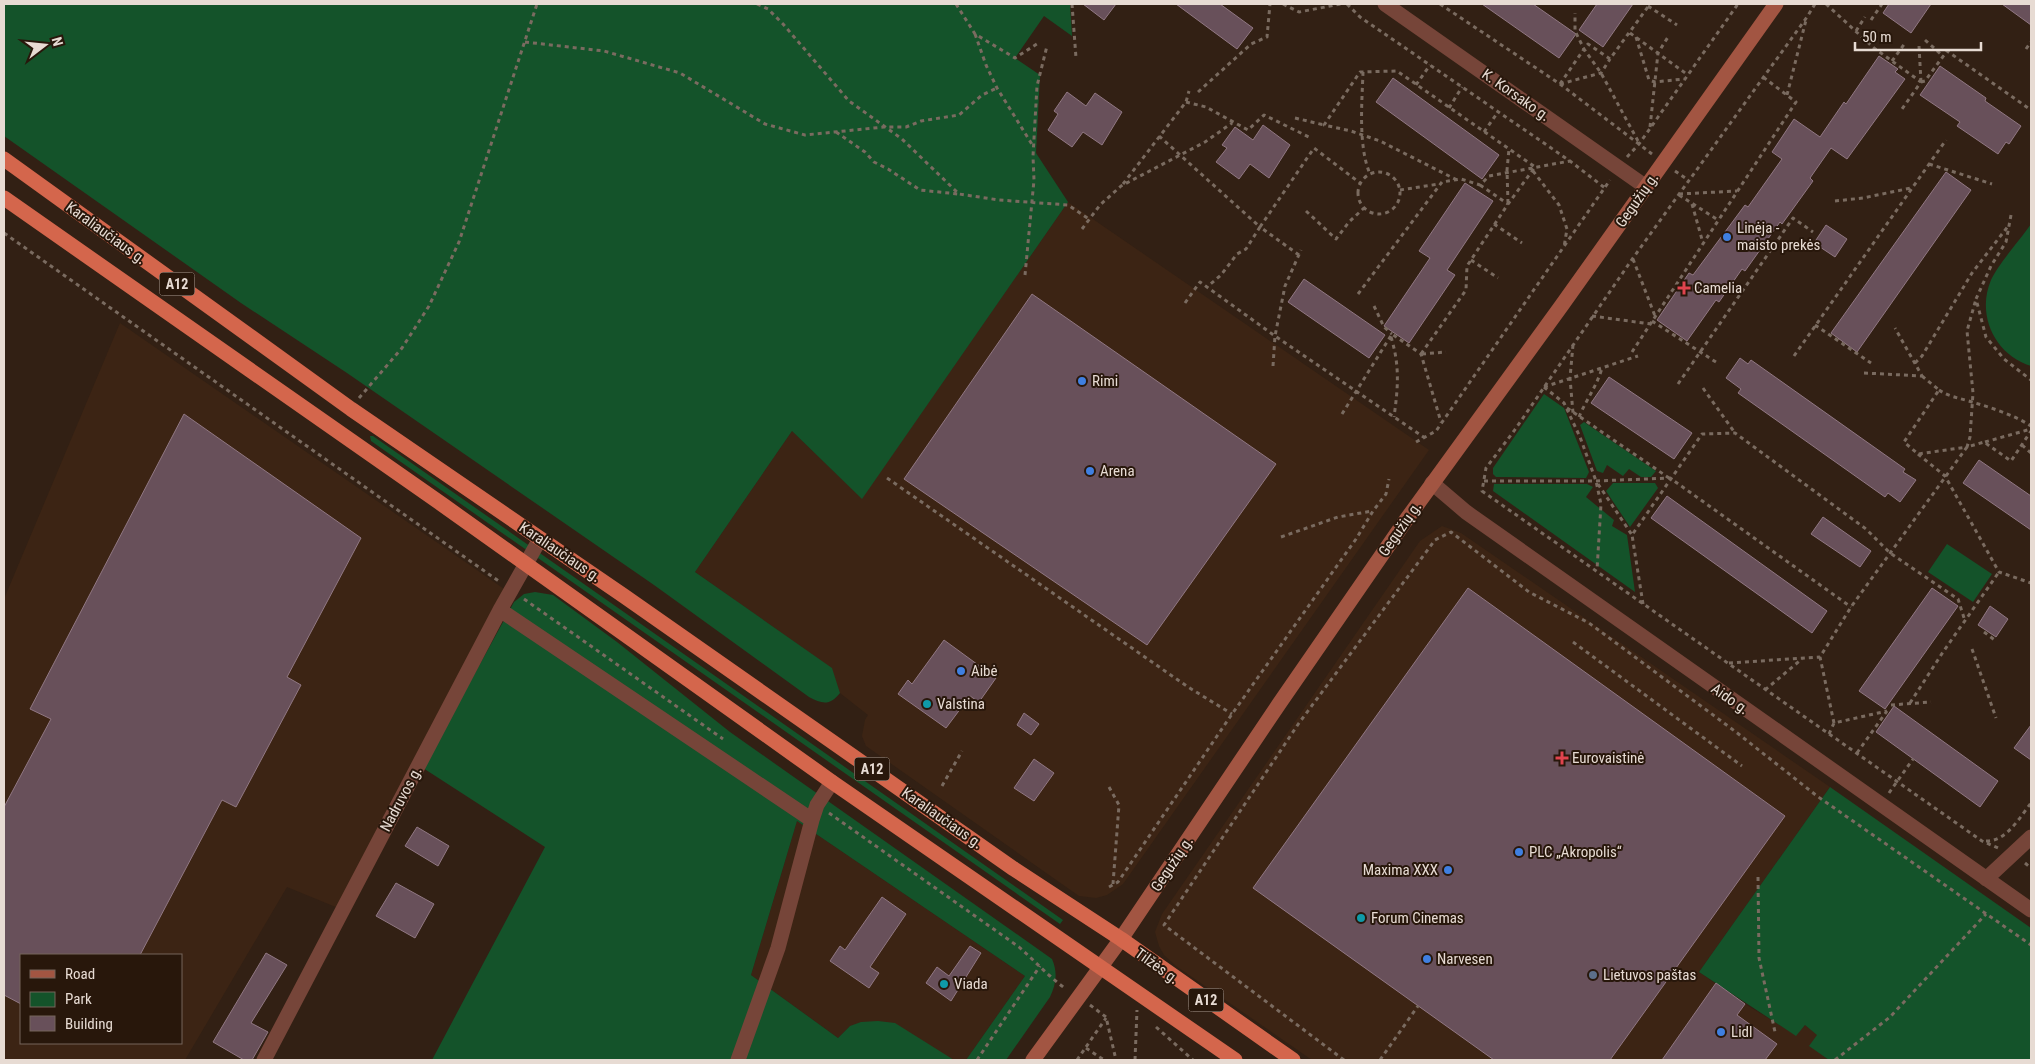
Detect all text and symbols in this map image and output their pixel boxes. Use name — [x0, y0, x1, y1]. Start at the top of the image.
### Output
north arrow — [20, 20, 70, 70]
scale bar — [1855, 20, 1981, 52]
text: 50 m — [1862, 28, 1892, 46]
text: N — [49, 35, 66, 48]
street label: K. Korsako g. — [1479, 65, 1553, 125]
street label: Gegužių g. — [1612, 169, 1662, 231]
street label: Karaliaučiaus g. — [62, 198, 150, 268]
place label: Linėja - maisto prekės — [1737, 219, 1821, 254]
marker: Linėja - maisto prekės — [1721, 231, 1733, 243]
road number: A12 — [160, 272, 194, 296]
place label: Camelia — [1694, 279, 1742, 297]
marker: Camelia — [1678, 282, 1690, 294]
place label: Rimi — [1092, 372, 1118, 390]
marker: Rimi — [1076, 375, 1088, 387]
place label: Arena — [1100, 462, 1135, 480]
marker: Arena — [1084, 465, 1096, 477]
street label: Gegužių g. — [1375, 498, 1425, 560]
street label: Karaliaučiaus g. — [516, 518, 604, 586]
place label: Aibė — [971, 662, 998, 680]
marker: Aibė — [955, 665, 967, 677]
street label: Aido g. — [1708, 680, 1752, 718]
place label: Valstina — [937, 695, 985, 713]
marker: Valstina — [921, 698, 933, 710]
place label: Eurovaistinė — [1572, 749, 1644, 767]
marker: Eurovaistinė — [1556, 752, 1568, 764]
road number: A12 — [854, 758, 890, 781]
street label: Nadruvos g. — [376, 763, 426, 835]
street label: Karaliaučiaus g. — [898, 783, 986, 853]
street label: Gegužių g. — [1147, 833, 1197, 895]
place label: PLC „Akropolis“ — [1529, 843, 1622, 861]
marker: PLC „Akropolis“ — [1513, 846, 1525, 858]
place label: Maxima XXX — [1363, 861, 1438, 879]
marker: Maxima XXX — [1442, 864, 1454, 876]
place label: Forum Cinemas — [1371, 909, 1464, 927]
marker: Forum Cinemas — [1355, 912, 1367, 924]
street label: Tilžės g. — [1132, 944, 1182, 988]
place label: Narvesen — [1437, 950, 1493, 968]
marker: Narvesen — [1421, 953, 1433, 965]
legend — [20, 954, 182, 1044]
text: Road — [65, 965, 95, 983]
place label: Lietuvos paštas — [1603, 966, 1696, 984]
marker: Lietuvos paštas — [1587, 969, 1599, 981]
place label: Viada — [954, 975, 988, 993]
marker: Viada — [938, 978, 950, 990]
road number: A12 — [1188, 988, 1224, 1012]
text: Park — [65, 990, 92, 1008]
text: Building — [65, 1015, 113, 1033]
place label: Lidl — [1731, 1023, 1752, 1041]
marker: Lidl — [1715, 1026, 1727, 1038]

